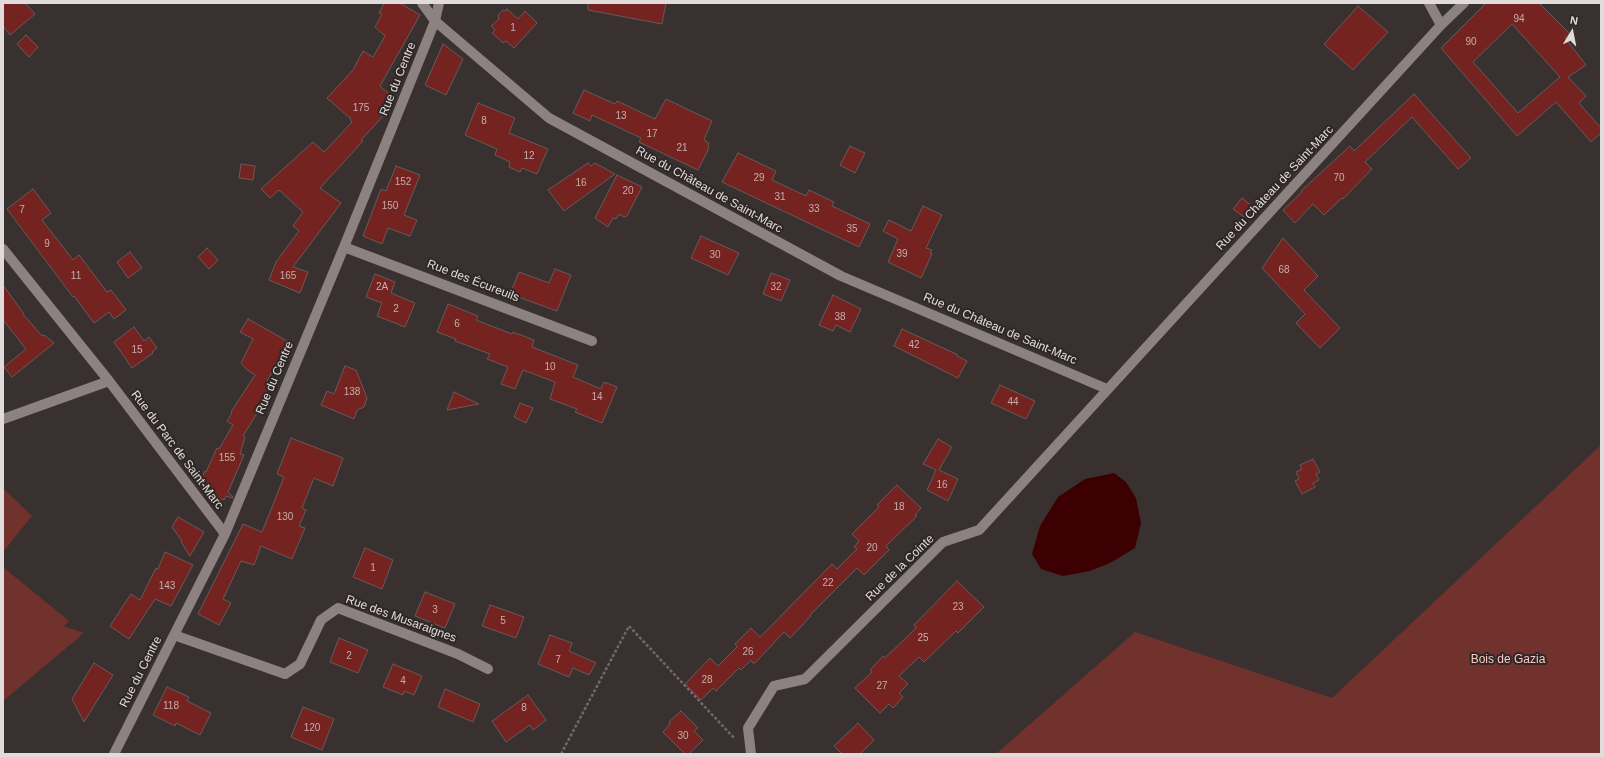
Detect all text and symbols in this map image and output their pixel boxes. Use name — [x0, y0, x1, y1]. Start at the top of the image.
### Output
north arrow — [1552, 12, 1592, 52]
house number: 94 — [1513, 13, 1525, 25]
text: N — [1569, 14, 1579, 27]
house number: 1 — [510, 22, 516, 34]
house number: 90 — [1465, 36, 1477, 48]
street label: Rue du Centre — [377, 40, 419, 118]
house number: 175 — [353, 102, 369, 114]
house number: 13 — [615, 110, 627, 122]
house number: 8 — [481, 115, 487, 127]
street label: Rue du Château de Saint-Marc — [1213, 123, 1337, 253]
house number: 17 — [646, 128, 658, 140]
house number: 21 — [676, 142, 688, 154]
street label: Rue du Château de Saint-Marc — [633, 144, 785, 236]
house number: 12 — [523, 150, 535, 162]
house number: 29 — [753, 172, 765, 184]
house number: 70 — [1333, 172, 1345, 184]
house number: 152 — [395, 176, 411, 188]
house number: 16 — [575, 177, 587, 189]
house number: 20 — [622, 185, 634, 197]
house number: 31 — [774, 191, 786, 203]
house number: 150 — [382, 200, 398, 212]
house number: 33 — [808, 203, 820, 215]
house number: 7 — [19, 204, 25, 216]
house number: 35 — [846, 223, 858, 235]
house number: 9 — [44, 238, 50, 250]
house number: 39 — [896, 248, 908, 260]
house number: 30 — [709, 249, 721, 261]
street label: Rue des Écureuils — [425, 257, 521, 305]
house number: 68 — [1278, 264, 1290, 276]
house number: 11 — [71, 270, 81, 282]
house number: 165 — [280, 270, 296, 282]
house number: 2A — [376, 281, 388, 293]
house number: 32 — [770, 281, 782, 293]
street label: Rue du Château de Saint-Marc — [921, 290, 1079, 368]
house number: 2 — [393, 303, 399, 315]
house number: 38 — [834, 311, 846, 323]
house number: 6 — [454, 318, 460, 330]
street label: Rue du Centre — [253, 339, 297, 417]
house number: 42 — [908, 339, 920, 351]
house number: 15 — [131, 344, 143, 356]
house number: 10 — [544, 361, 556, 373]
house number: 138 — [344, 386, 360, 398]
street label: Rue du Parc de Saint-Marc — [128, 388, 226, 512]
house number: 14 — [591, 391, 603, 403]
house number: 44 — [1007, 396, 1019, 408]
house number: 155 — [219, 452, 235, 464]
house number: 16 — [936, 479, 948, 491]
house number: 18 — [893, 501, 905, 513]
house number: 130 — [277, 511, 293, 523]
street label: Rue de la Cointe — [863, 532, 937, 604]
house number: 20 — [866, 542, 878, 554]
house number: 1 — [370, 562, 376, 574]
house number: 22 — [822, 577, 834, 589]
house number: 143 — [159, 580, 175, 592]
street label: Rue des Musaraignes — [344, 592, 458, 646]
house number: 23 — [952, 601, 964, 613]
house number: 3 — [432, 604, 438, 616]
house number: 5 — [500, 615, 506, 627]
house number: 25 — [917, 632, 929, 644]
street label: Rue du Centre — [117, 634, 165, 710]
house number: 26 — [742, 646, 754, 658]
house number: 2 — [346, 650, 352, 662]
park label: Bois de Gazia — [1471, 653, 1545, 667]
house number: 7 — [555, 654, 561, 666]
house number: 28 — [701, 674, 713, 686]
house number: 4 — [400, 675, 406, 687]
house number: 27 — [876, 680, 888, 692]
house number: 118 — [163, 700, 179, 712]
house number: 8 — [521, 702, 527, 714]
house number: 120 — [304, 722, 320, 734]
house number: 30 — [677, 730, 689, 742]

